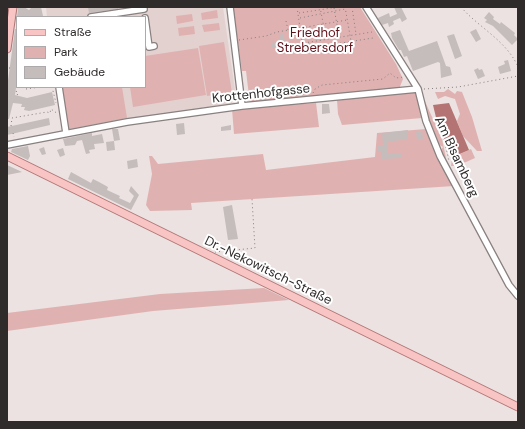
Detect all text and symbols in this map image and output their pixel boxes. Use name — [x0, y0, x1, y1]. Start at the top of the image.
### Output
legend — [16, 16, 146, 88]
text: Straße — [54, 24, 91, 40]
park label: Friedhof Strebersdorf — [277, 26, 353, 57]
text: Park — [54, 44, 78, 60]
text: Gebäude — [54, 64, 105, 80]
street label: Krottenhofgasse — [211, 81, 311, 107]
street label: Am Bisamberg — [430, 114, 482, 200]
street label: Dr.-Nekowitsch-Straße — [202, 233, 334, 309]

